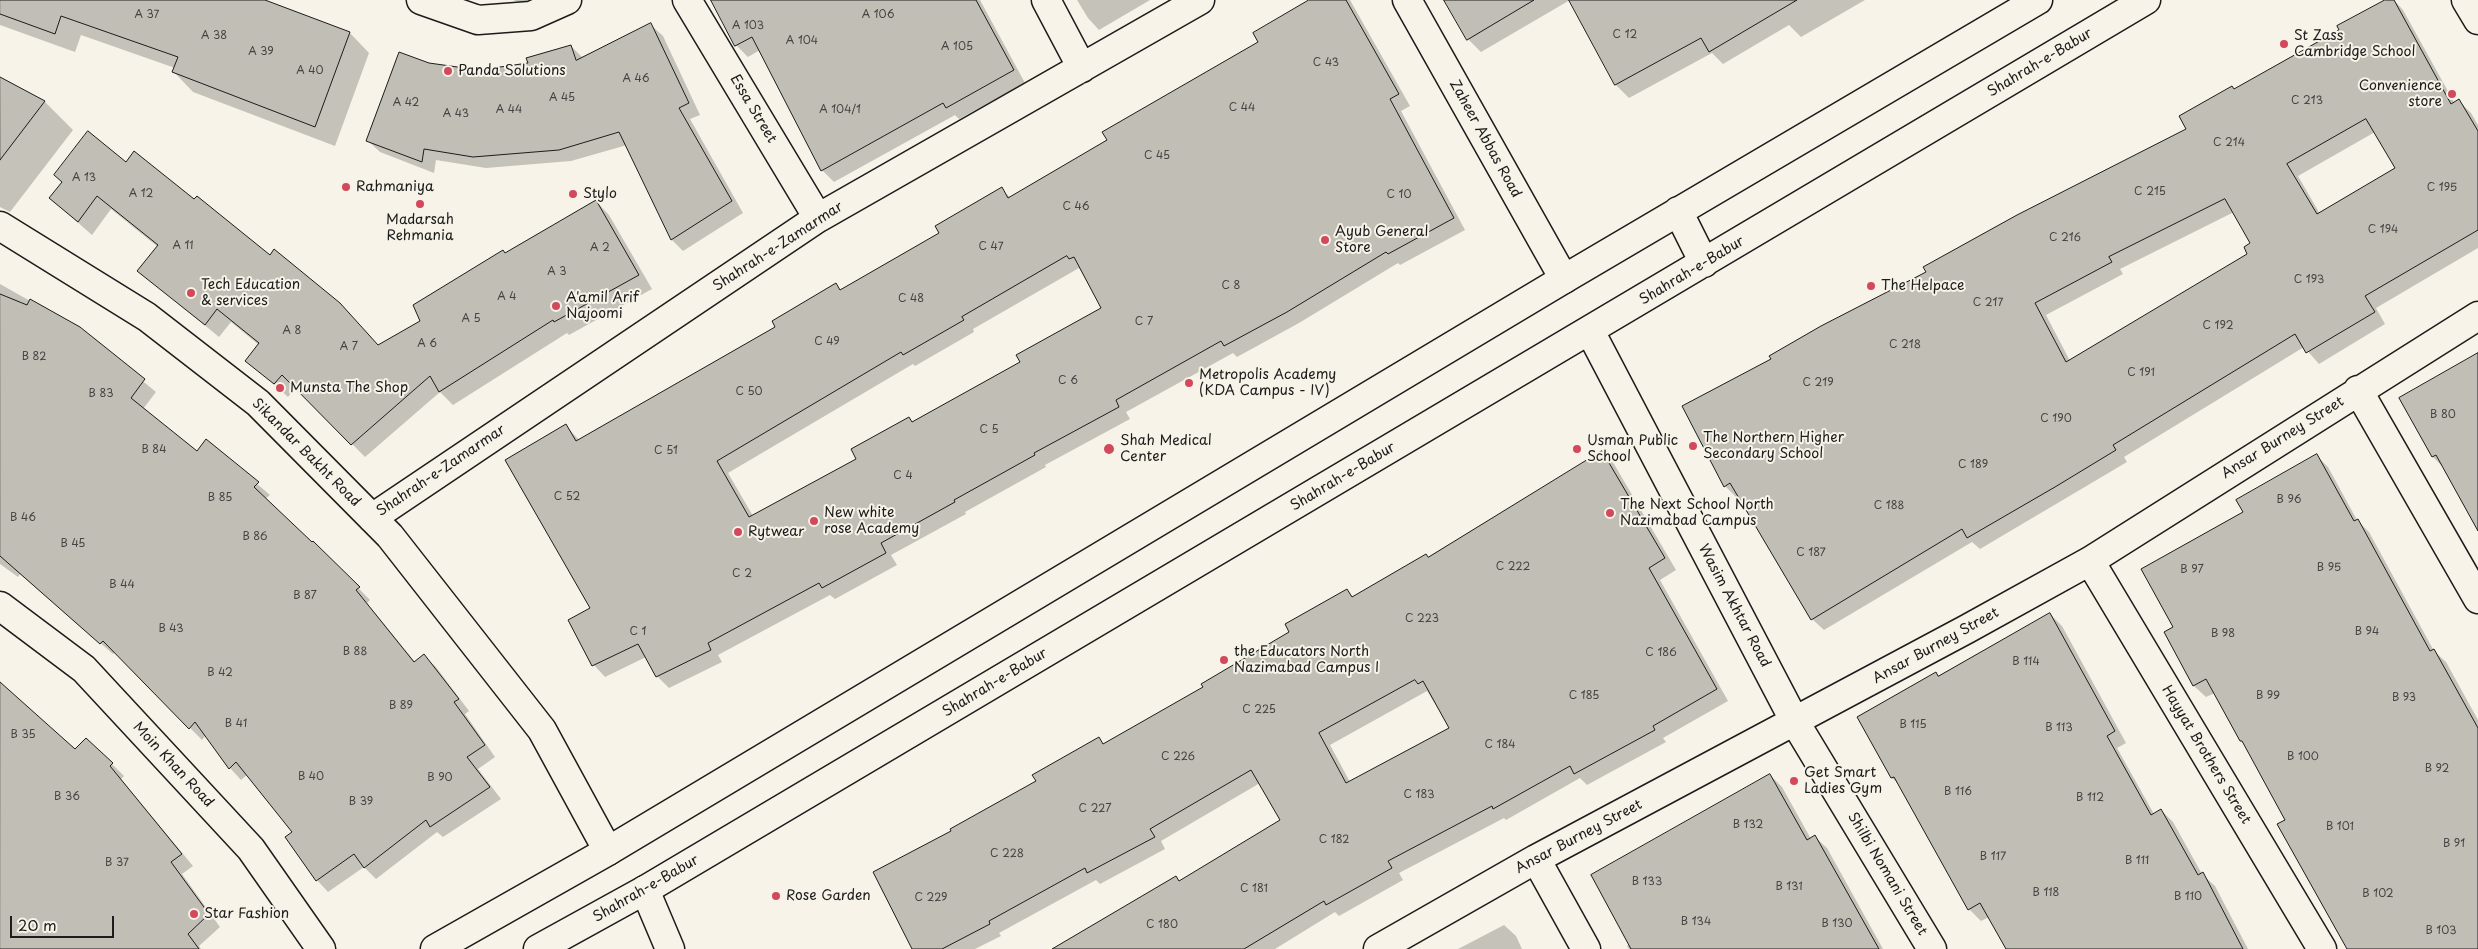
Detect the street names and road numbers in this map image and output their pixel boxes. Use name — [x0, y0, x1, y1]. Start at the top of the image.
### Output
street label: Shahrah-e-Babur — [1984, 25, 2096, 101]
street label: Essa Street — [726, 72, 780, 146]
street label: Zaheer Abbas Road — [1446, 77, 1524, 201]
street label: Shahrah-e-Zamarmar — [710, 199, 846, 295]
street label: Shahrah-e-Babur — [1636, 233, 1748, 309]
street label: Ansar Burney Street — [2219, 393, 2347, 483]
street label: Sikandar Bakht Road — [248, 395, 364, 511]
street label: Shahrah-e-Zamarmar — [373, 422, 509, 520]
street label: Shahrah-e-Babur — [1287, 439, 1399, 515]
street label: Wasim Akhtar Road — [1694, 542, 1774, 670]
street label: Ansar Burney Street — [1870, 604, 2002, 688]
street label: Shahrah-e-Babur — [939, 645, 1051, 721]
street label: Hayyat Brothers Street — [2158, 683, 2254, 827]
street label: Moin Khan Road — [129, 719, 217, 811]
street label: Ansar Burney Street — [1513, 796, 1645, 878]
street label: Shilbi Nomani Street — [1844, 809, 1930, 939]
street label: Shahrah-e-Babur — [590, 852, 702, 926]

